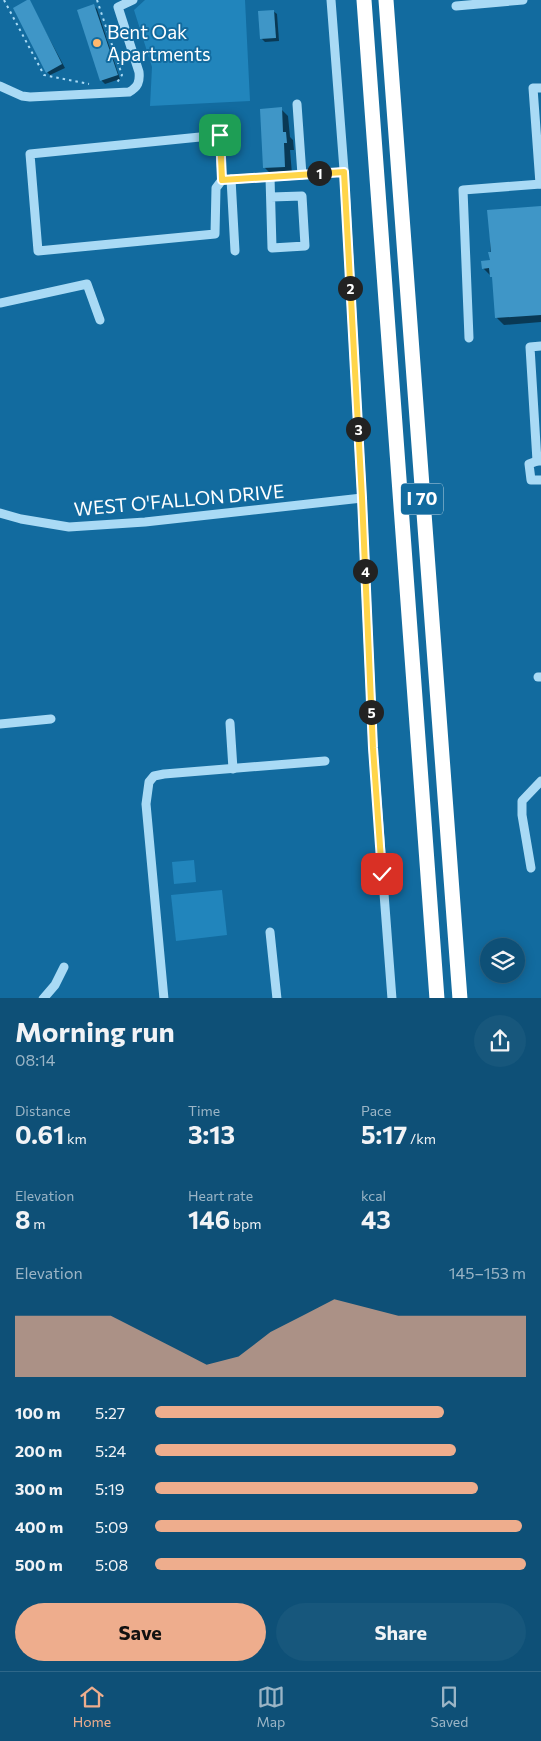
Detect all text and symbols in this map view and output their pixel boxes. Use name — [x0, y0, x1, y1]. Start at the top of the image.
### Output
place label: Bent Oak Apartments — [107, 20, 211, 65]
marker: Bent Oak Apartments — [91, 37, 103, 49]
pin — [199, 114, 241, 156]
icon: arrive — [206, 121, 234, 149]
pin: 1 — [306, 160, 332, 186]
text: 1 — [316, 165, 323, 182]
pin: 2 — [338, 276, 362, 300]
text: 2 — [347, 280, 354, 297]
pin: 3 — [346, 416, 370, 442]
text: 3 — [354, 421, 363, 438]
street label: WEST O'FALLON DRIVE — [73, 479, 285, 520]
road number: I 70 — [401, 484, 443, 514]
pin: 4 — [352, 558, 378, 584]
text: 4 — [361, 563, 370, 580]
pin: 5 — [358, 700, 384, 724]
text: 5 — [367, 704, 376, 721]
pin — [361, 853, 403, 895]
icon: check — [368, 860, 396, 888]
map controls — [480, 938, 525, 983]
button: layers — [480, 938, 525, 983]
text: Morning run — [15, 1014, 175, 1048]
button: share — [474, 1015, 526, 1067]
text: 08:14 — [15, 1050, 55, 1069]
text: Distance — [15, 1102, 71, 1119]
text: Time — [188, 1102, 220, 1119]
text: Pace — [361, 1102, 391, 1119]
text: 0.61 — [15, 1119, 64, 1149]
text: 3:13 — [188, 1119, 235, 1149]
text: 5:17 — [361, 1119, 407, 1149]
text: km — [64, 1130, 87, 1147]
text: /km — [407, 1130, 436, 1147]
text: Elevation — [15, 1187, 74, 1204]
text: Heart rate — [188, 1187, 253, 1204]
text: kcal — [361, 1187, 386, 1204]
text: 8 — [15, 1204, 30, 1234]
text: 146 — [188, 1204, 230, 1234]
text: 43 — [361, 1204, 391, 1234]
text: m — [30, 1215, 45, 1232]
text: bpm — [230, 1215, 262, 1232]
text: Elevation — [15, 1263, 83, 1282]
text: 145–153 m — [449, 1263, 526, 1282]
text: 100 m — [15, 1403, 61, 1422]
text: 5:27 — [95, 1403, 125, 1422]
text: 200 m — [15, 1441, 62, 1460]
text: 5:24 — [95, 1441, 126, 1460]
text: 300 m — [15, 1479, 63, 1498]
text: 5:19 — [95, 1479, 125, 1498]
text: 400 m — [15, 1517, 63, 1536]
text: 5:09 — [95, 1517, 128, 1536]
text: 500 m — [15, 1555, 63, 1574]
text: 5:08 — [95, 1555, 128, 1574]
button: Save — [15, 1603, 266, 1661]
button: Share — [276, 1603, 526, 1661]
tab: Home — [73, 1683, 111, 1730]
tab: Map — [256, 1683, 285, 1730]
tab: Saved — [431, 1683, 468, 1730]

